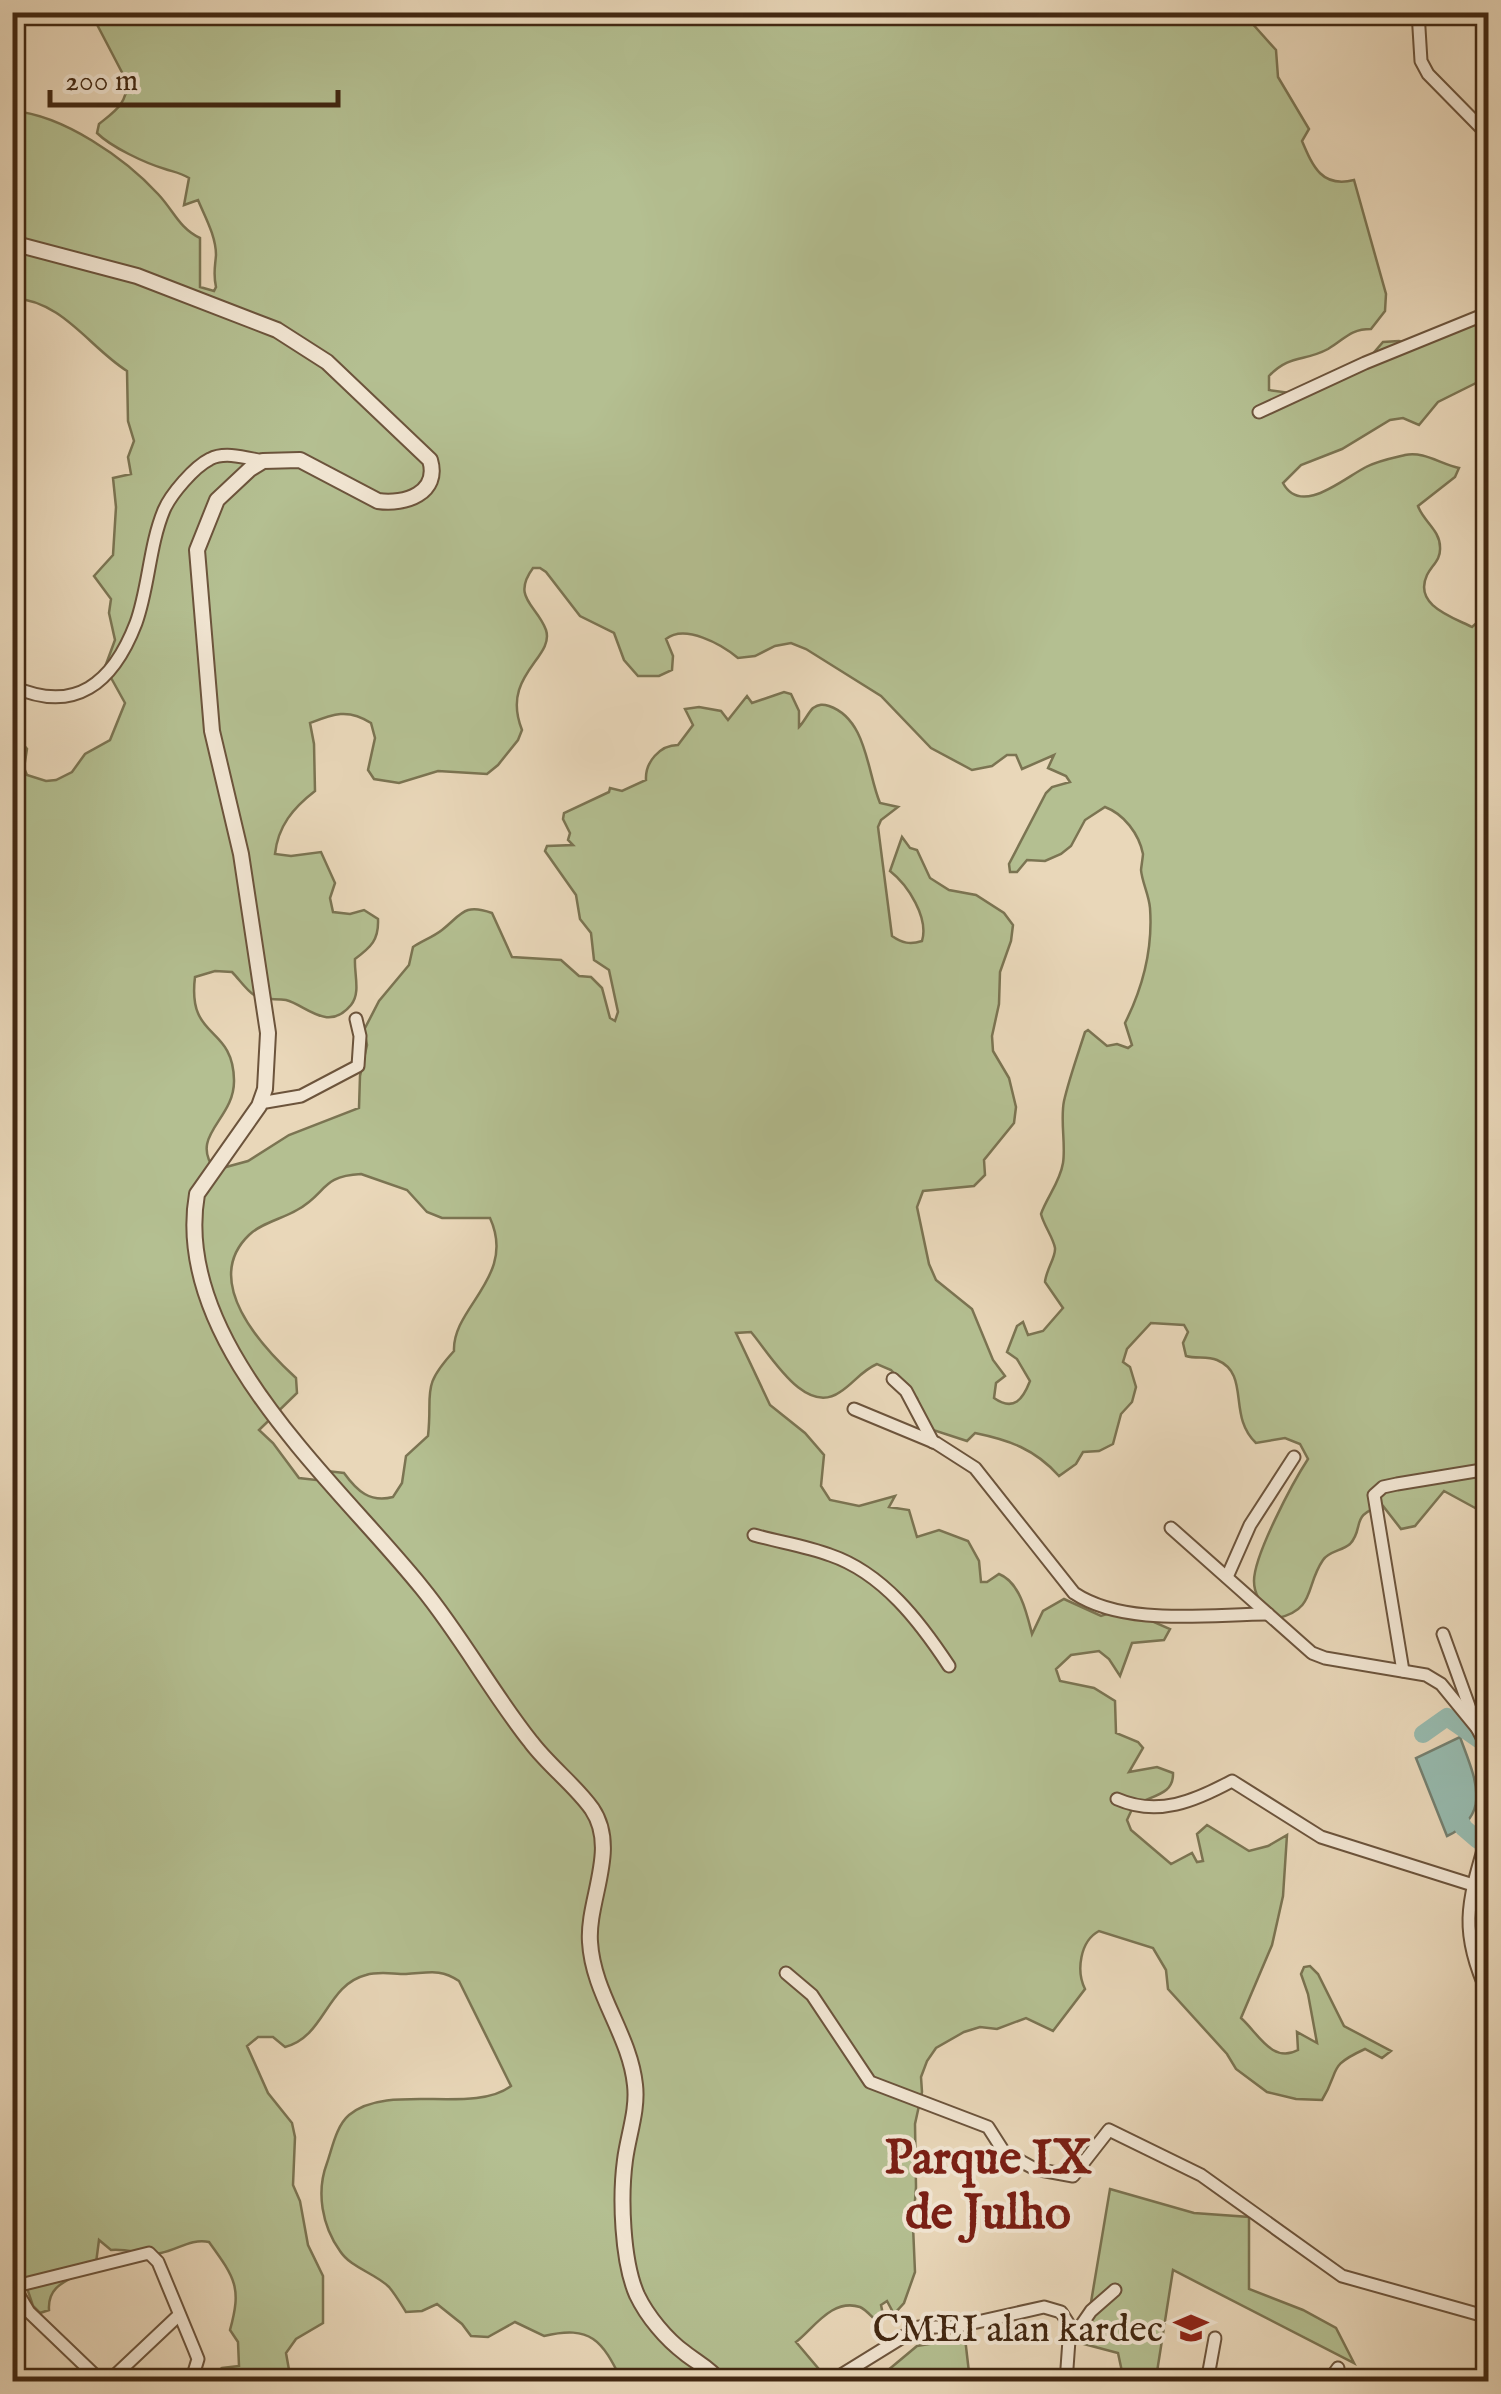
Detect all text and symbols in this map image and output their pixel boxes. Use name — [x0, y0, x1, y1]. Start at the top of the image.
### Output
scale bar — [50, 45, 338, 107]
text: 200 m — [65, 63, 138, 101]
district label: Parque IX de Julho — [885, 2130, 1092, 2245]
place label: CMEI alan kardec — [873, 2307, 1163, 2355]
school or university icon: CMEI alan kardec — [1172, 2309, 1210, 2347]

